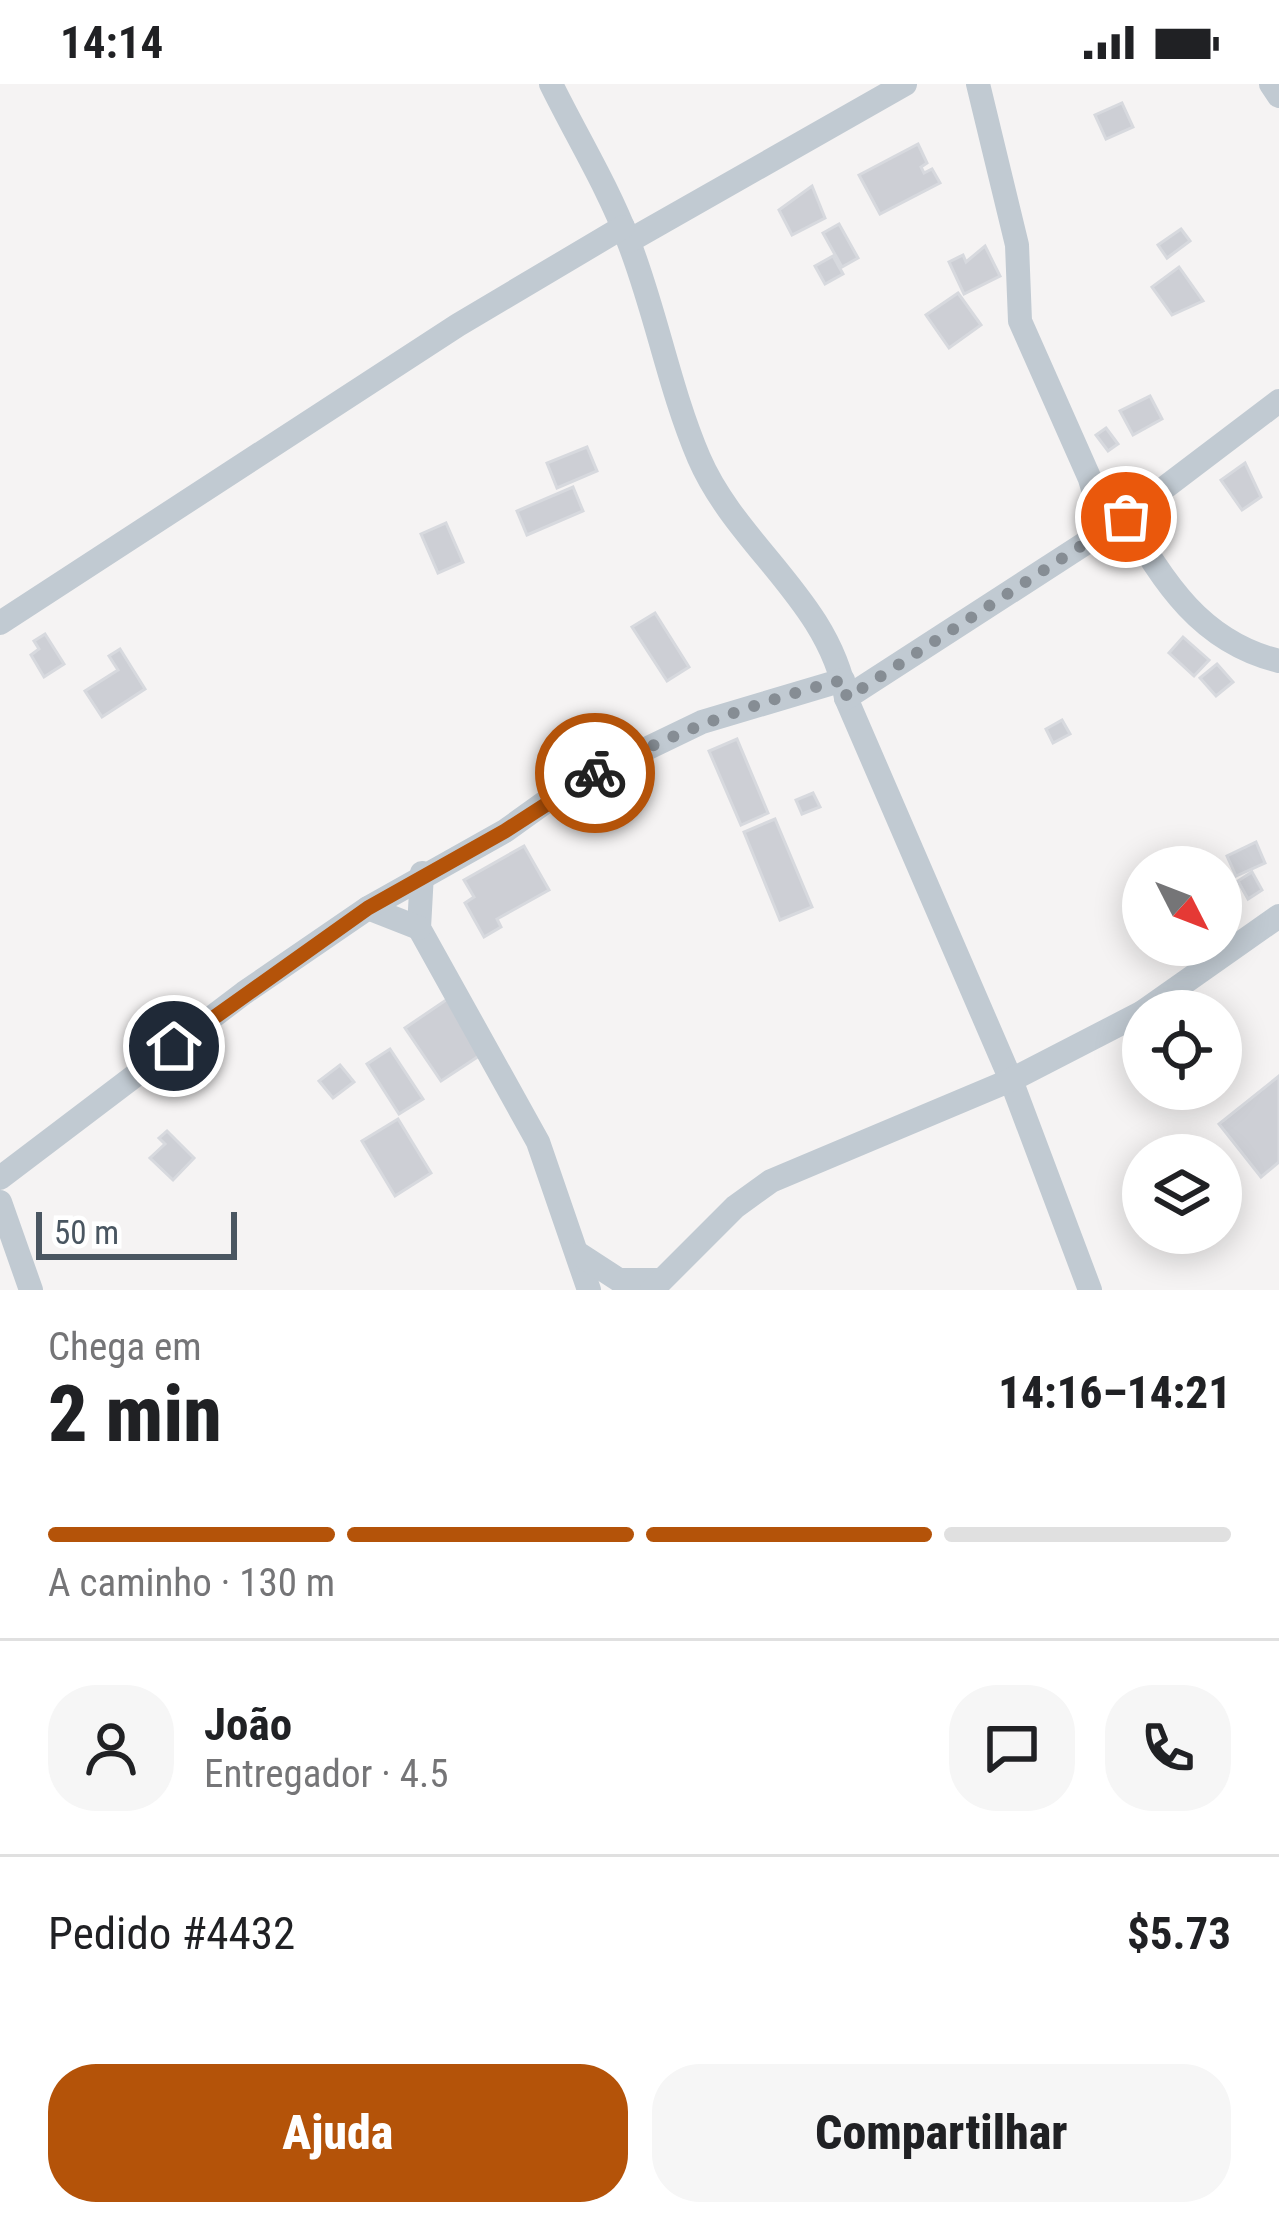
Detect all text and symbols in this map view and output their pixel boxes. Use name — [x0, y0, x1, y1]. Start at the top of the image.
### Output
text: 14:14 — [60, 16, 163, 69]
pin — [1075, 466, 1177, 568]
icon: bag — [1093, 484, 1159, 550]
courier — [535, 713, 655, 833]
icon: bike — [562, 740, 628, 806]
north arrow — [1122, 846, 1242, 966]
map controls — [1122, 846, 1242, 1254]
button: locate — [1122, 990, 1242, 1110]
pin — [123, 995, 225, 1097]
icon: home — [141, 1013, 207, 1079]
button: layers — [1122, 1134, 1242, 1254]
scale bar — [36, 1206, 237, 1259]
text: 50 m — [54, 1213, 119, 1252]
text: Chega em — [48, 1324, 202, 1370]
text: 14:16–14:21 — [998, 1366, 1231, 1419]
text: 2 min — [48, 1369, 222, 1460]
text: A caminho · 130 m — [48, 1560, 335, 1606]
button: person — [48, 1685, 174, 1811]
button: chat — [949, 1685, 1075, 1811]
button: phone — [1105, 1685, 1231, 1811]
text: João — [204, 1698, 292, 1751]
text: Entregador · 4.5 — [204, 1751, 449, 1797]
text: Pedido #4432 — [48, 1907, 295, 1960]
text: $5.73 — [1127, 1907, 1231, 1960]
button: Ajuda — [48, 2064, 628, 2202]
button: Compartilhar — [652, 2064, 1231, 2202]

